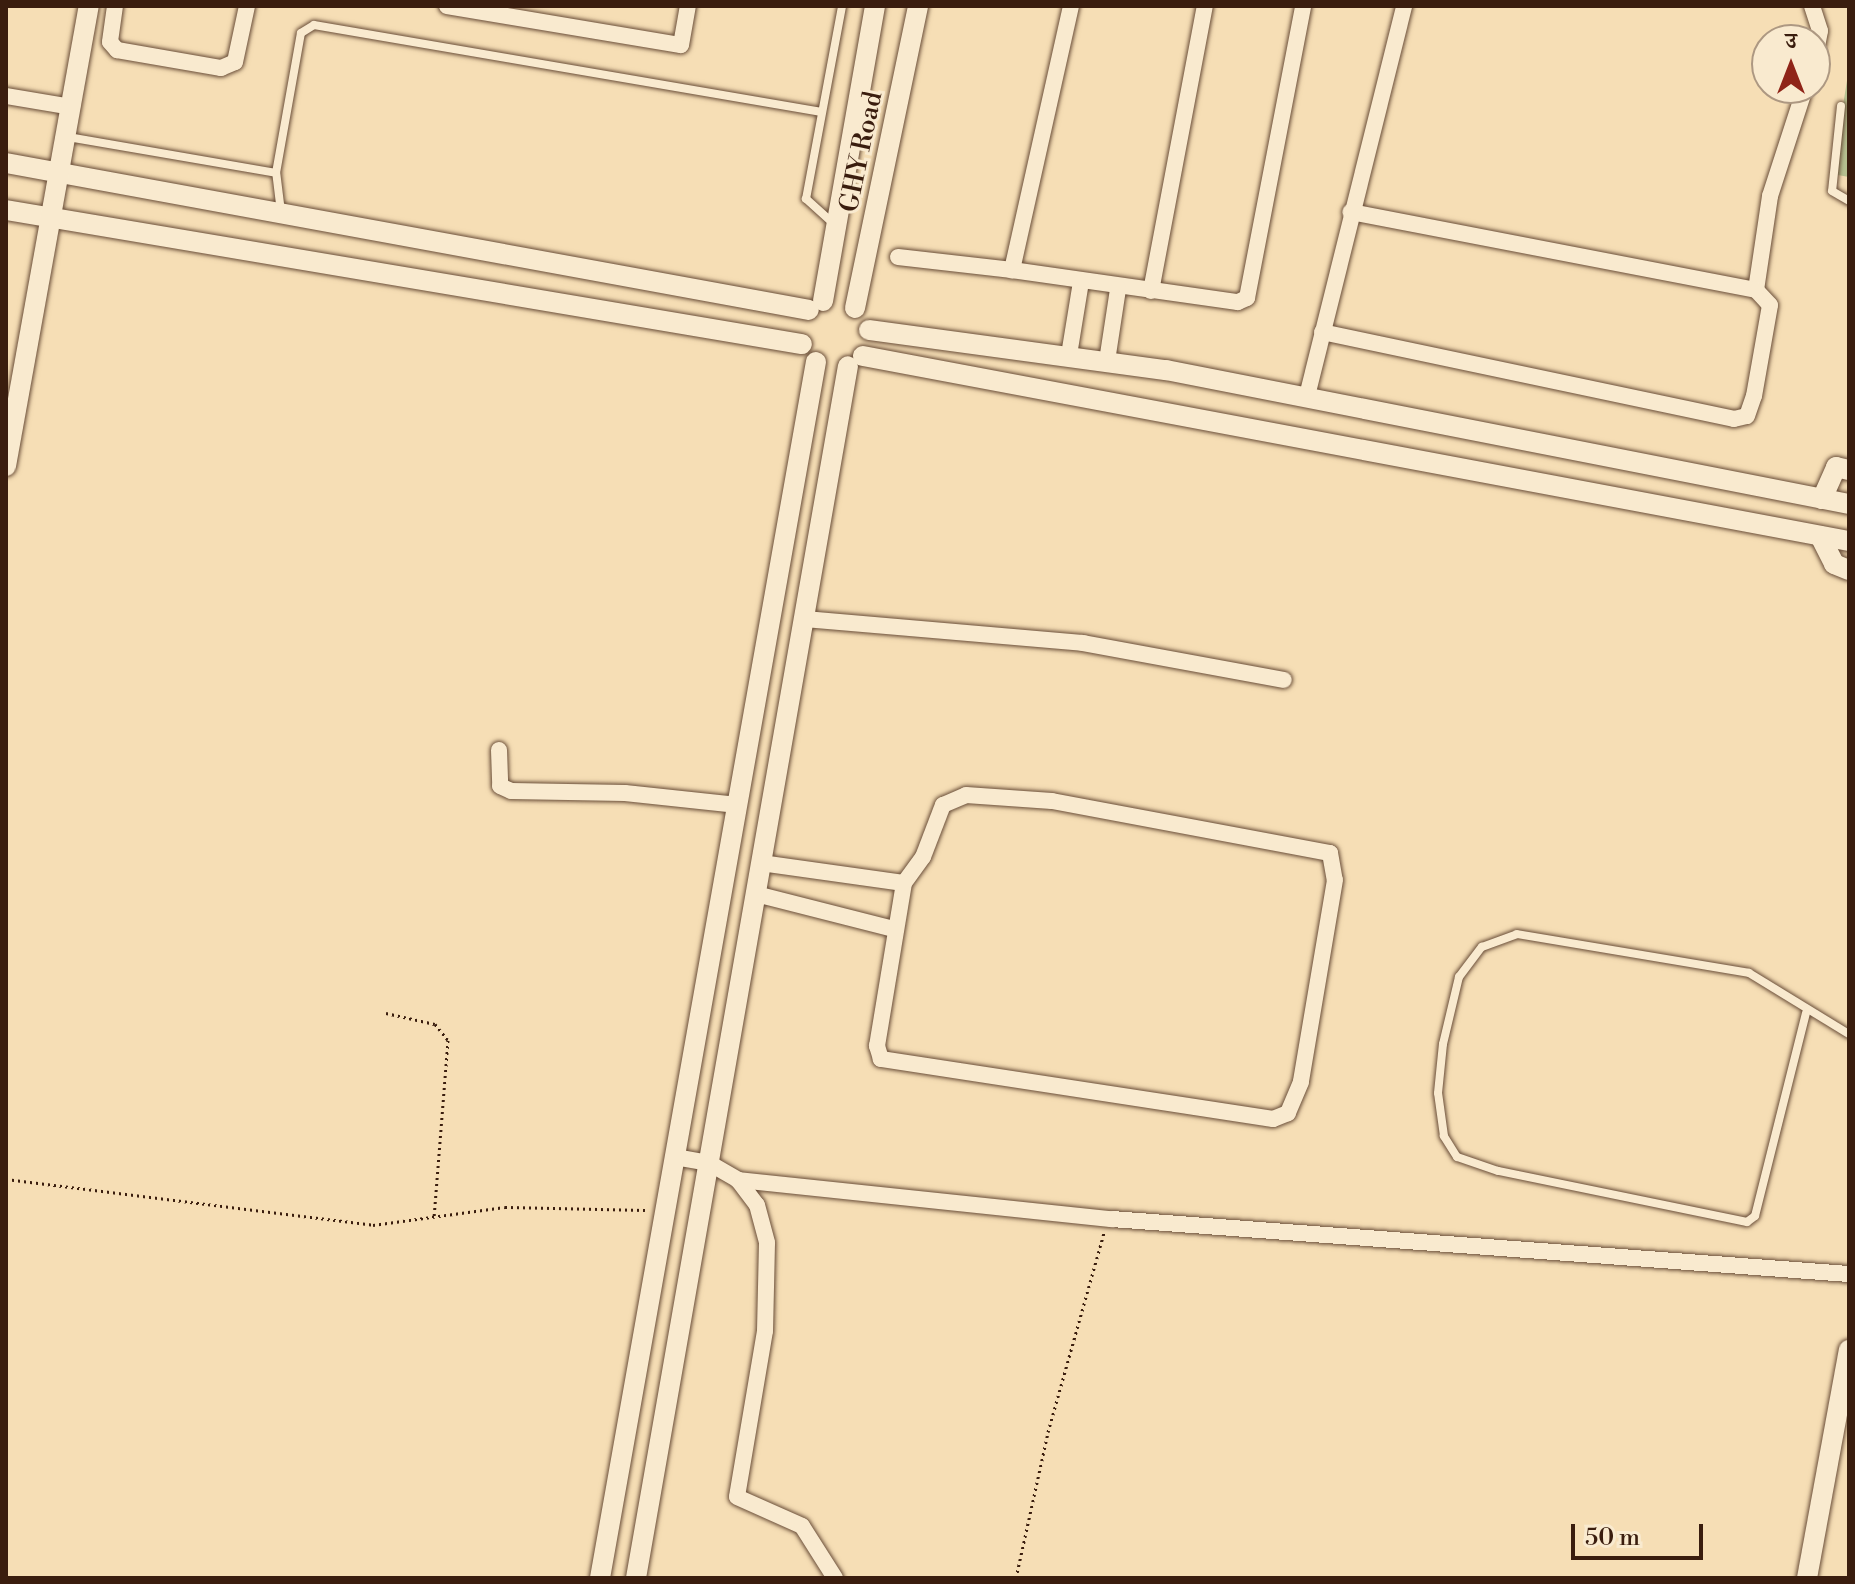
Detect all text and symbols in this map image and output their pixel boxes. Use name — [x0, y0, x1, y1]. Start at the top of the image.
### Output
north arrow — [1751, 24, 1831, 104]
text: उ — [1785, 28, 1797, 55]
street label: GHY Road — [834, 89, 890, 215]
scale bar — [1575, 1508, 1707, 1558]
text: 50 m — [1585, 1523, 1640, 1553]

